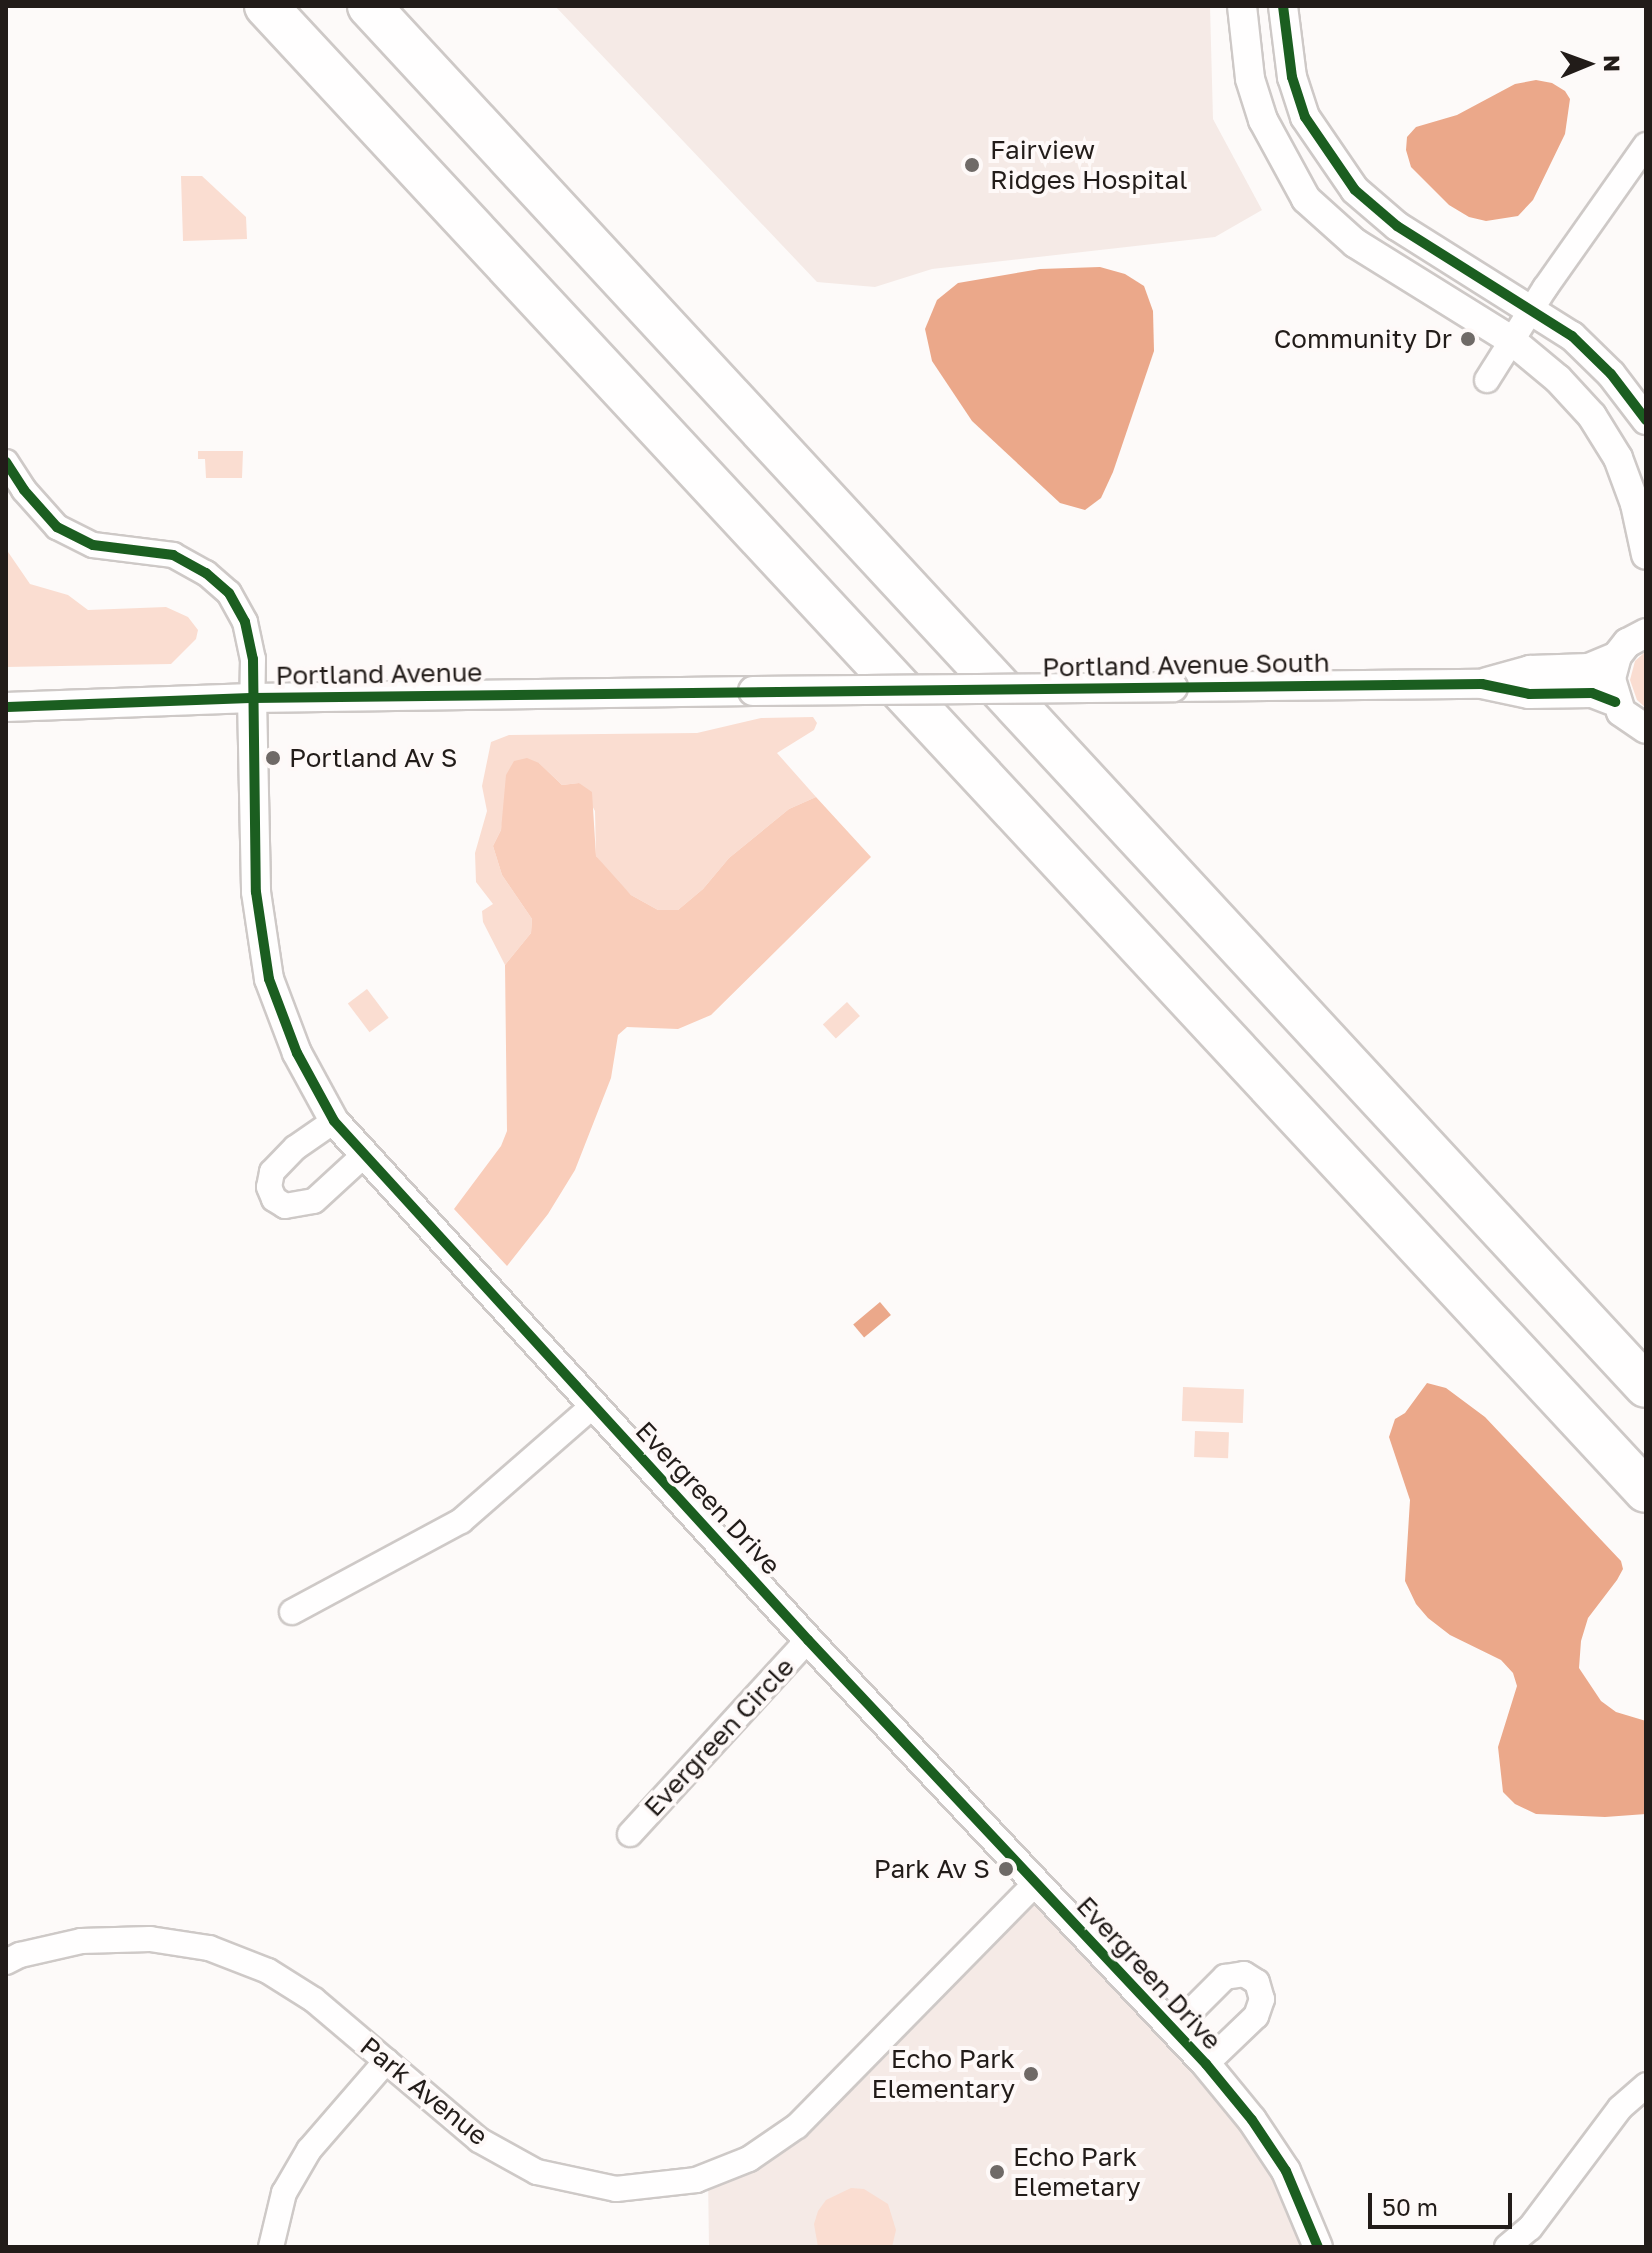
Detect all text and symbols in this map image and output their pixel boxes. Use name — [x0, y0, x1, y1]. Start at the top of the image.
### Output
north arrow — [1548, 24, 1628, 104]
text: N — [1599, 55, 1626, 72]
place label: Fairview Ridges Hospital — [990, 134, 1187, 196]
marker: Fairview Ridges Hospital — [961, 154, 983, 176]
place label: Community Dr — [1274, 323, 1452, 355]
marker: Community Dr — [1459, 330, 1477, 348]
street label: Portland Avenue South — [1042, 647, 1330, 683]
street label: Portland Avenue — [275, 657, 483, 691]
place label: Portland Av S — [289, 742, 457, 774]
marker: Portland Av S — [264, 749, 282, 767]
street label: Evergreen Drive — [629, 1415, 787, 1581]
street label: Evergreen Circle — [638, 1651, 800, 1823]
place label: Park Av S — [874, 1853, 990, 1885]
marker: Park Av S — [997, 1860, 1015, 1878]
street label: Evergreen Drive — [1070, 1890, 1228, 2056]
street label: Park Avenue — [354, 2030, 494, 2152]
place label: Echo Park Elementary — [872, 2043, 1015, 2104]
marker: Echo Park Elementary — [1022, 2065, 1040, 2083]
place label: Echo Park Elemetary — [1013, 2141, 1141, 2202]
marker: Echo Park Elemetary — [988, 2163, 1006, 2181]
scale bar — [1372, 2177, 1516, 2227]
text: 50 m — [1382, 2192, 1438, 2221]

